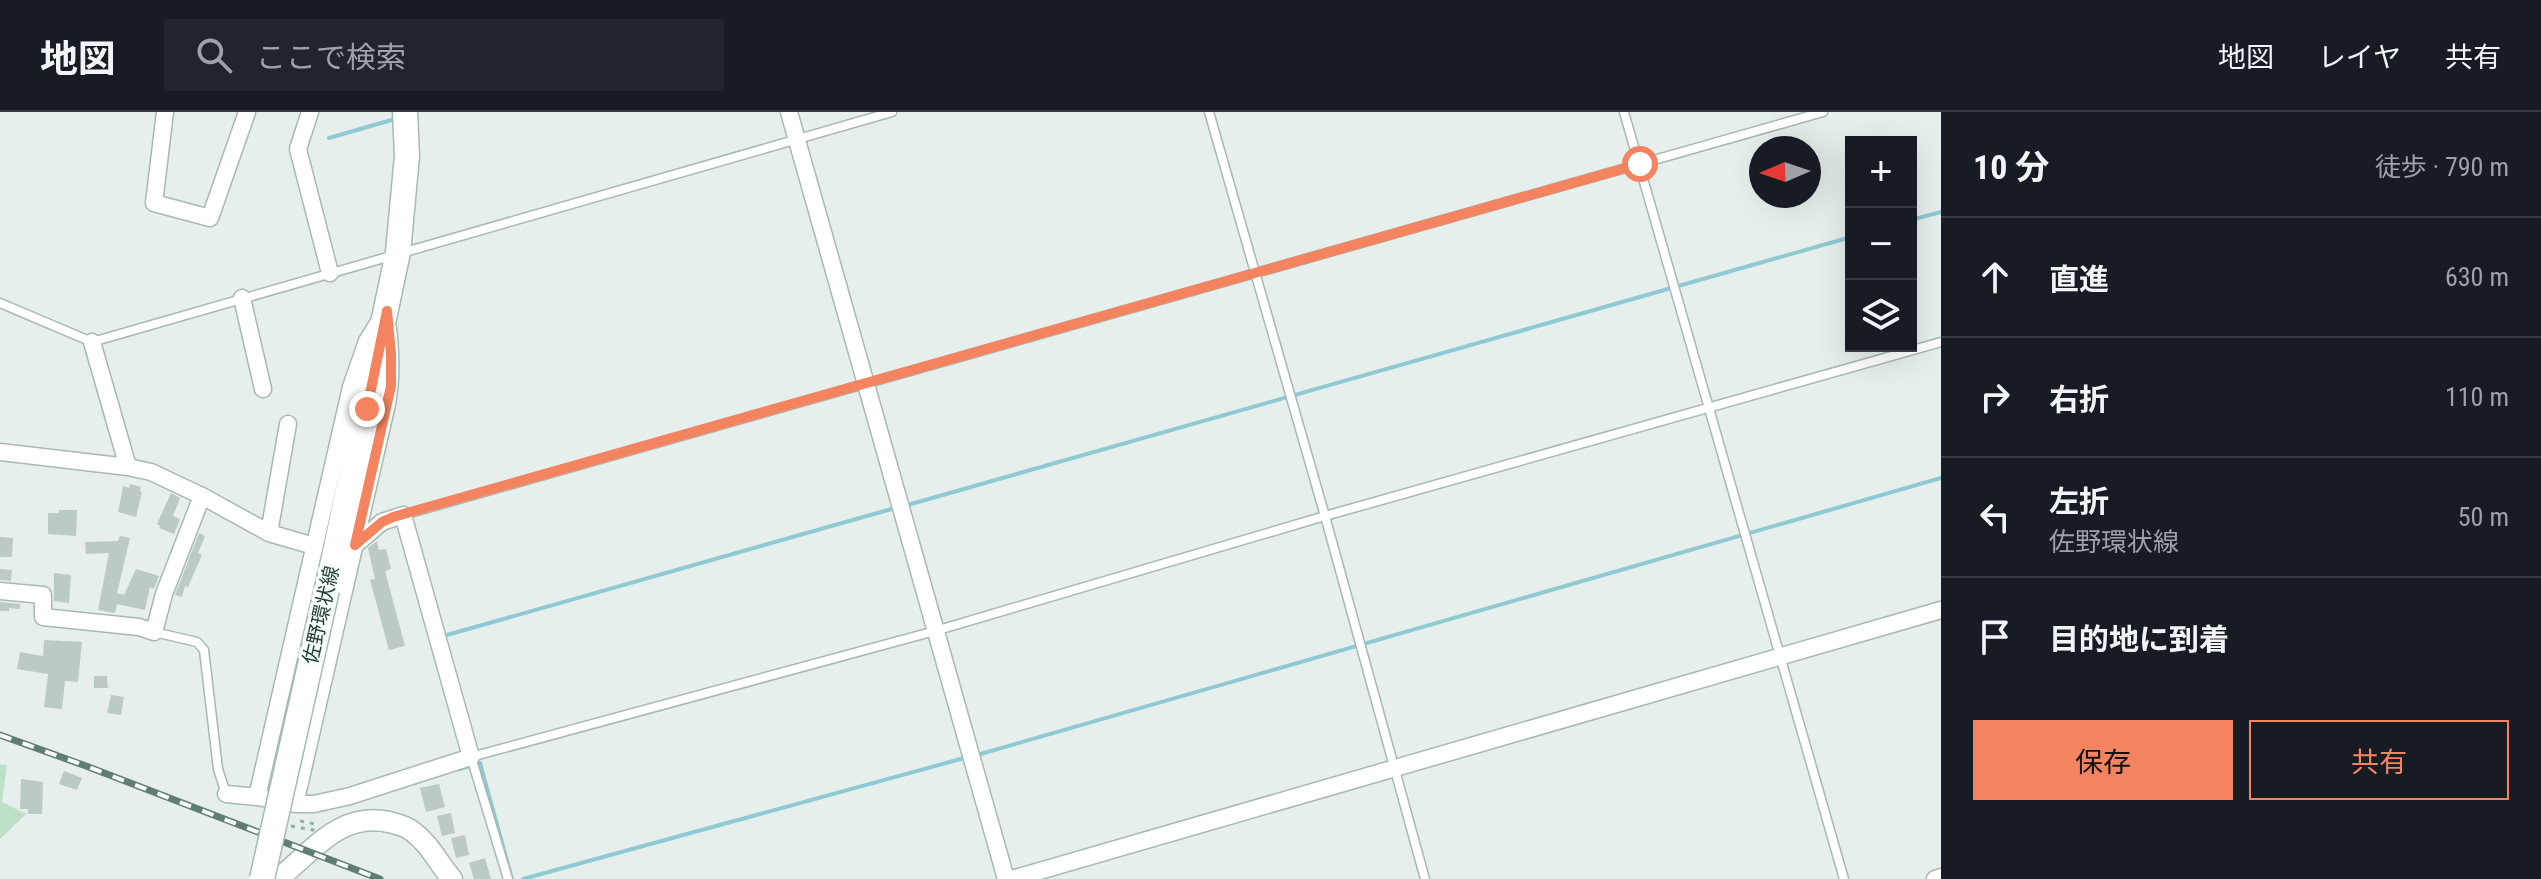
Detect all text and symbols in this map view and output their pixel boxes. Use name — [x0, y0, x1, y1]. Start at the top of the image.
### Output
search box — [164, 19, 724, 91]
icon: search — [192, 33, 236, 77]
text: 地図 — [40, 37, 116, 81]
text: ここで検索 — [256, 40, 406, 75]
text: 地図 — [2218, 41, 2274, 74]
text: レイヤ — [2318, 41, 2401, 74]
text: 共有 — [2445, 41, 2501, 74]
north arrow — [1749, 136, 1821, 208]
map controls — [1845, 136, 1917, 352]
button: + — [1845, 136, 1917, 208]
route start — [1622, 146, 1658, 182]
text: 10 分 — [1973, 147, 2049, 187]
text: 徒歩 · 790 m — [2375, 152, 2509, 182]
button: − — [1845, 208, 1917, 280]
icon: ahead — [1973, 255, 2017, 299]
text: 直進 — [2049, 262, 2109, 297]
text: 630 m — [2445, 262, 2509, 292]
button: layers — [1845, 280, 1917, 352]
icon: right — [1973, 375, 2017, 419]
text: 右折 — [2049, 382, 2109, 417]
text: 110 m — [2445, 382, 2509, 412]
route end — [349, 391, 385, 427]
text: 左折 — [2049, 484, 2109, 519]
icon: left — [1973, 495, 2017, 539]
text: 50 m — [2458, 502, 2509, 532]
text: 佐野環状線 — [2049, 527, 2179, 557]
street label: 佐野環状線 — [298, 564, 344, 666]
icon: arrive — [1973, 615, 2017, 659]
text: 目的地に到着 — [2049, 622, 2229, 657]
button: 保存 — [1973, 720, 2233, 800]
button: 共有 — [2249, 720, 2509, 800]

